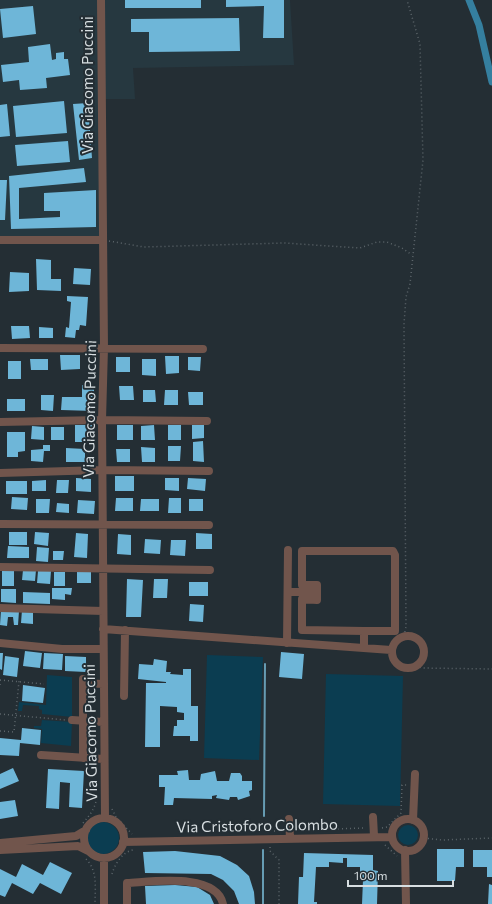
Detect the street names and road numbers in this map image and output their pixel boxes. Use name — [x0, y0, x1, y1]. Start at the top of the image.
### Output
street label: Via Giacomo Puccini — [78, 16, 96, 154]
street label: Via Giacomo Puccini — [79, 340, 99, 478]
street label: Via Giacomo Puccini — [80, 664, 100, 802]
street label: Via Cristoforo Colombo — [176, 815, 338, 835]

